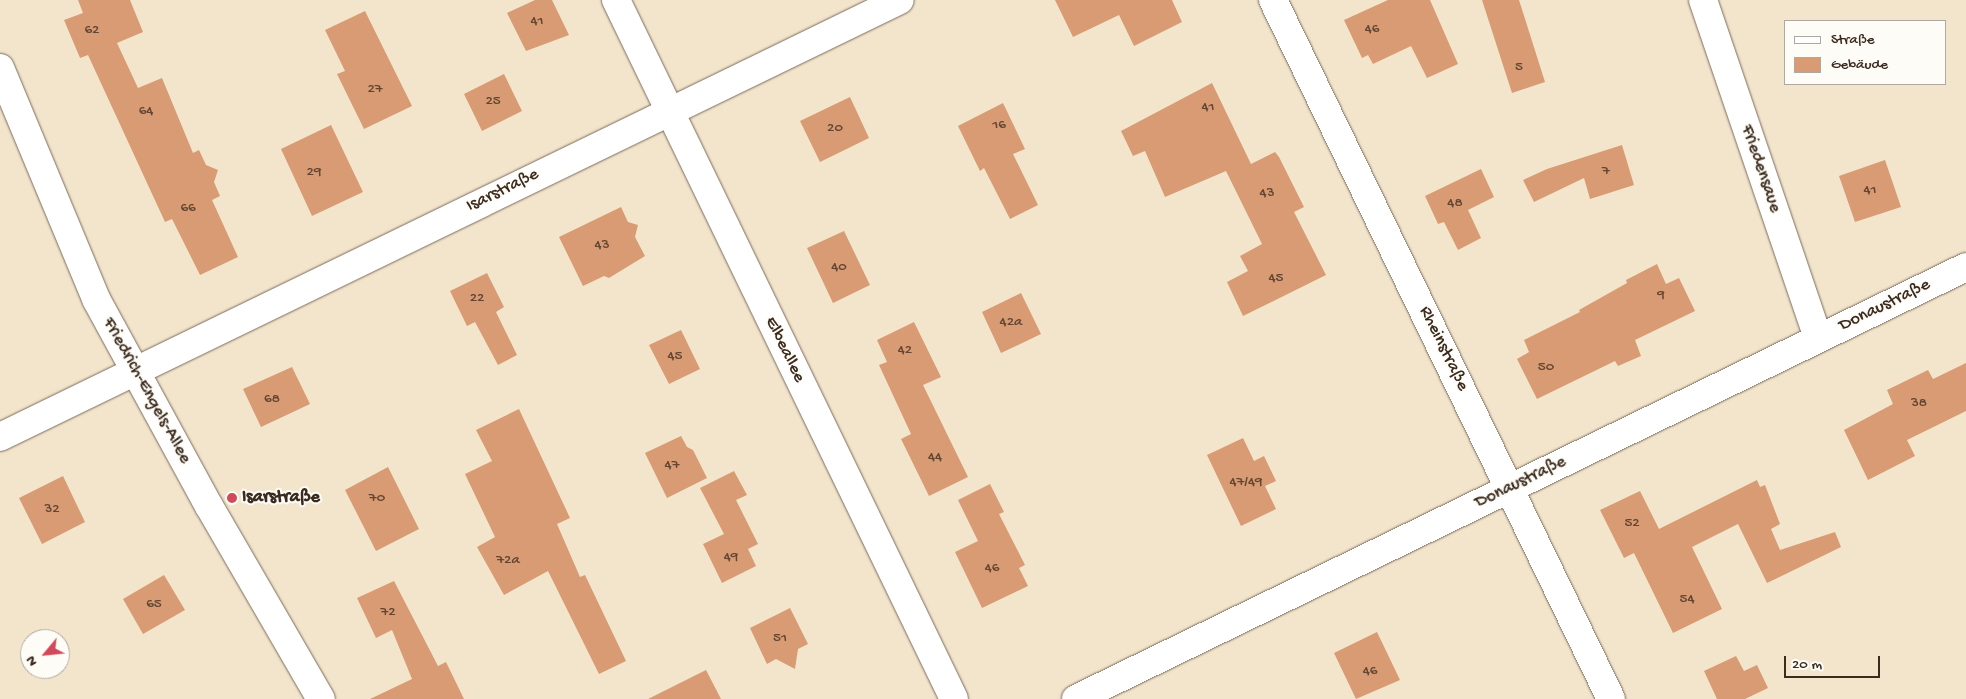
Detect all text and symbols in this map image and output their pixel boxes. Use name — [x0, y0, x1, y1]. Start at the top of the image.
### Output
house number: 41 — [530, 13, 544, 31]
legend — [1784, 20, 1946, 85]
house number: 46 — [1365, 21, 1379, 39]
house number: 62 — [85, 22, 99, 40]
text: Straße — [1831, 31, 1875, 49]
text: Gebäude — [1831, 56, 1888, 74]
house number: 5 — [1515, 59, 1523, 77]
house number: 27 — [367, 81, 383, 99]
house number: 25 — [485, 93, 501, 111]
house number: 41 — [1201, 99, 1215, 117]
house number: 64 — [139, 103, 153, 121]
house number: 16 — [992, 117, 1006, 135]
house number: 20 — [827, 120, 843, 138]
street label: Friedensaue — [1735, 122, 1785, 216]
house number: 7 — [1602, 163, 1610, 181]
house number: 29 — [307, 164, 321, 182]
street label: Isarstraße — [463, 164, 543, 218]
house number: 41 — [1863, 182, 1877, 200]
house number: 43 — [1260, 185, 1274, 203]
house number: 48 — [1447, 195, 1463, 213]
house number: 66 — [180, 200, 196, 218]
house number: 43 — [595, 237, 609, 255]
house number: 40 — [831, 259, 847, 277]
house number: 45 — [1269, 270, 1283, 288]
street label: Donaustraße — [1836, 275, 1934, 337]
house number: 9 — [1657, 287, 1665, 305]
house number: 22 — [470, 290, 484, 308]
street label: Rheinstraße — [1413, 303, 1473, 395]
street label: Friedrich-Engels-Allee — [97, 314, 195, 468]
street label: Elbeallee — [759, 314, 809, 386]
house number: 42a — [1000, 314, 1022, 332]
house number: 42 — [898, 342, 912, 360]
house number: 45 — [668, 348, 682, 366]
house number: 50 — [1538, 359, 1554, 377]
house number: 68 — [264, 391, 280, 409]
house number: 38 — [1911, 395, 1927, 413]
house number: 44 — [928, 449, 942, 467]
street label: Donaustraße — [1472, 452, 1570, 514]
house number: 47 — [665, 457, 679, 475]
house number: 47/49 — [1229, 474, 1263, 492]
place label: Isarstraße — [242, 487, 320, 509]
house number: 70 — [369, 490, 385, 508]
marker: Isarstraße — [226, 492, 238, 504]
house number: 32 — [44, 501, 60, 519]
house number: 52 — [1624, 515, 1640, 533]
house number: 49 — [724, 549, 738, 567]
house number: 72a — [496, 552, 520, 570]
house number: 46 — [985, 560, 999, 578]
house number: 54 — [1680, 591, 1694, 609]
house number: 65 — [146, 596, 162, 614]
house number: 72 — [380, 604, 396, 622]
north arrow — [20, 629, 70, 679]
house number: 51 — [773, 630, 787, 648]
scale bar — [1786, 646, 1882, 678]
text: N — [23, 653, 42, 669]
text: 20 m — [1792, 656, 1822, 674]
house number: 46 — [1363, 663, 1377, 681]

